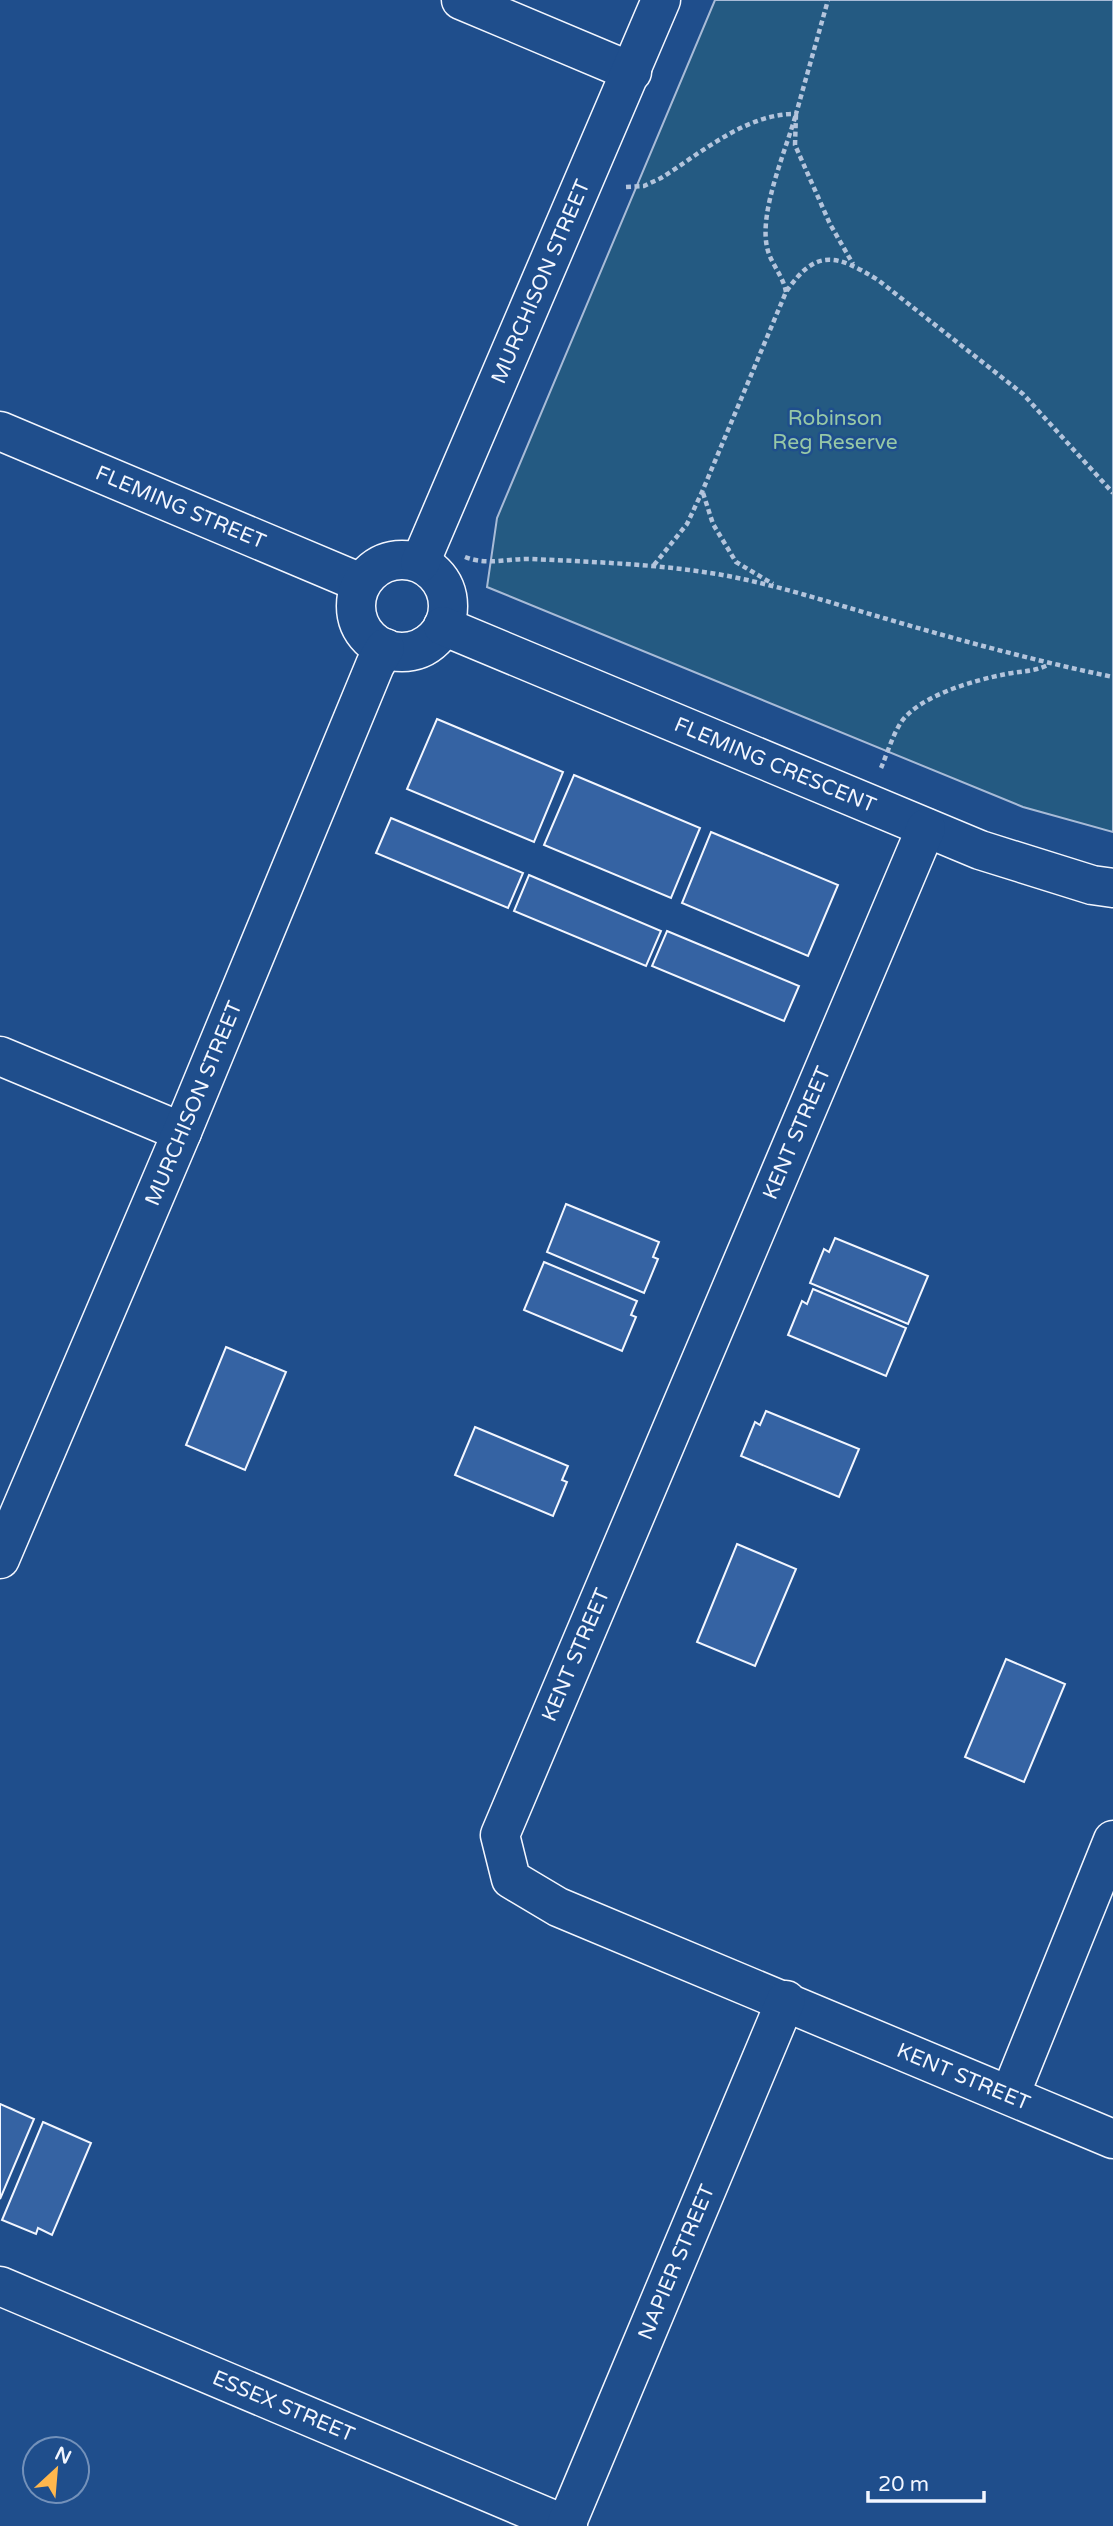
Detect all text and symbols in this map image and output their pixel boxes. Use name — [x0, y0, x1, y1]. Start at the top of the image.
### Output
street label: MURCHISON STREET — [486, 176, 595, 388]
park label: Robinson Reg Reserve — [772, 406, 898, 455]
street label: FLEMING STREET — [92, 460, 270, 554]
street label: FLEMING CRESCENT — [671, 711, 880, 818]
street label: MURCHISON STREET — [140, 997, 247, 1210]
street label: KENT STREET — [758, 1063, 836, 1203]
street label: KENT STREET — [537, 1585, 615, 1725]
street label: KENT STREET — [893, 2038, 1034, 2116]
street label: NAPIER STREET — [633, 2181, 720, 2344]
street label: ESSEX STREET — [209, 2365, 359, 2447]
north arrow — [21, 2435, 91, 2505]
text: N — [51, 2442, 75, 2469]
scale bar — [868, 2460, 984, 2504]
text: 20 m — [878, 2472, 929, 2497]

